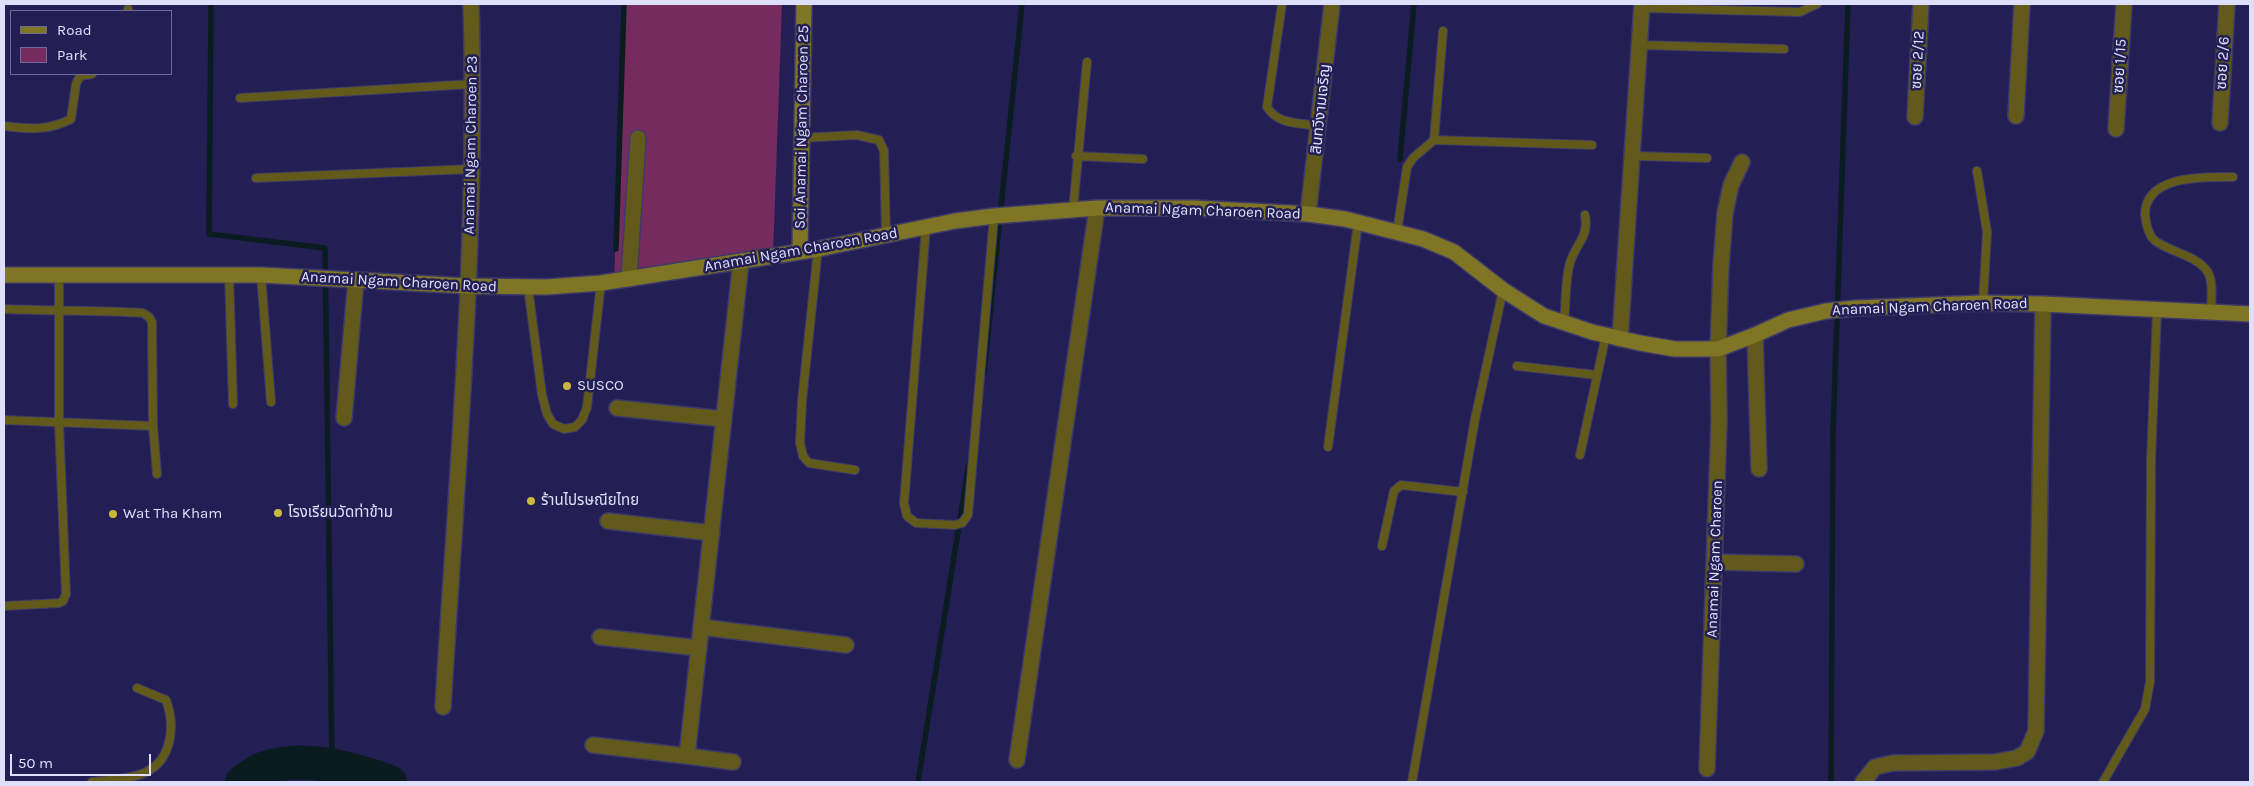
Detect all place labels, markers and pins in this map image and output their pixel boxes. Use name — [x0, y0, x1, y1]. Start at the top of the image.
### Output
place label: SUSCO — [577, 377, 624, 395]
marker: SUSCO — [561, 380, 573, 392]
place label: ร้านไปรษณียไทย — [541, 492, 639, 510]
marker: ร้านไปรษณียไทย — [525, 495, 537, 507]
place label: โรงเรียนวัดท่าข้าม — [288, 504, 393, 522]
place label: Wat Tha Kham — [123, 505, 222, 523]
marker: โรงเรียนวัดท่าข้าม — [272, 507, 284, 519]
marker: Wat Tha Kham — [107, 508, 119, 520]

